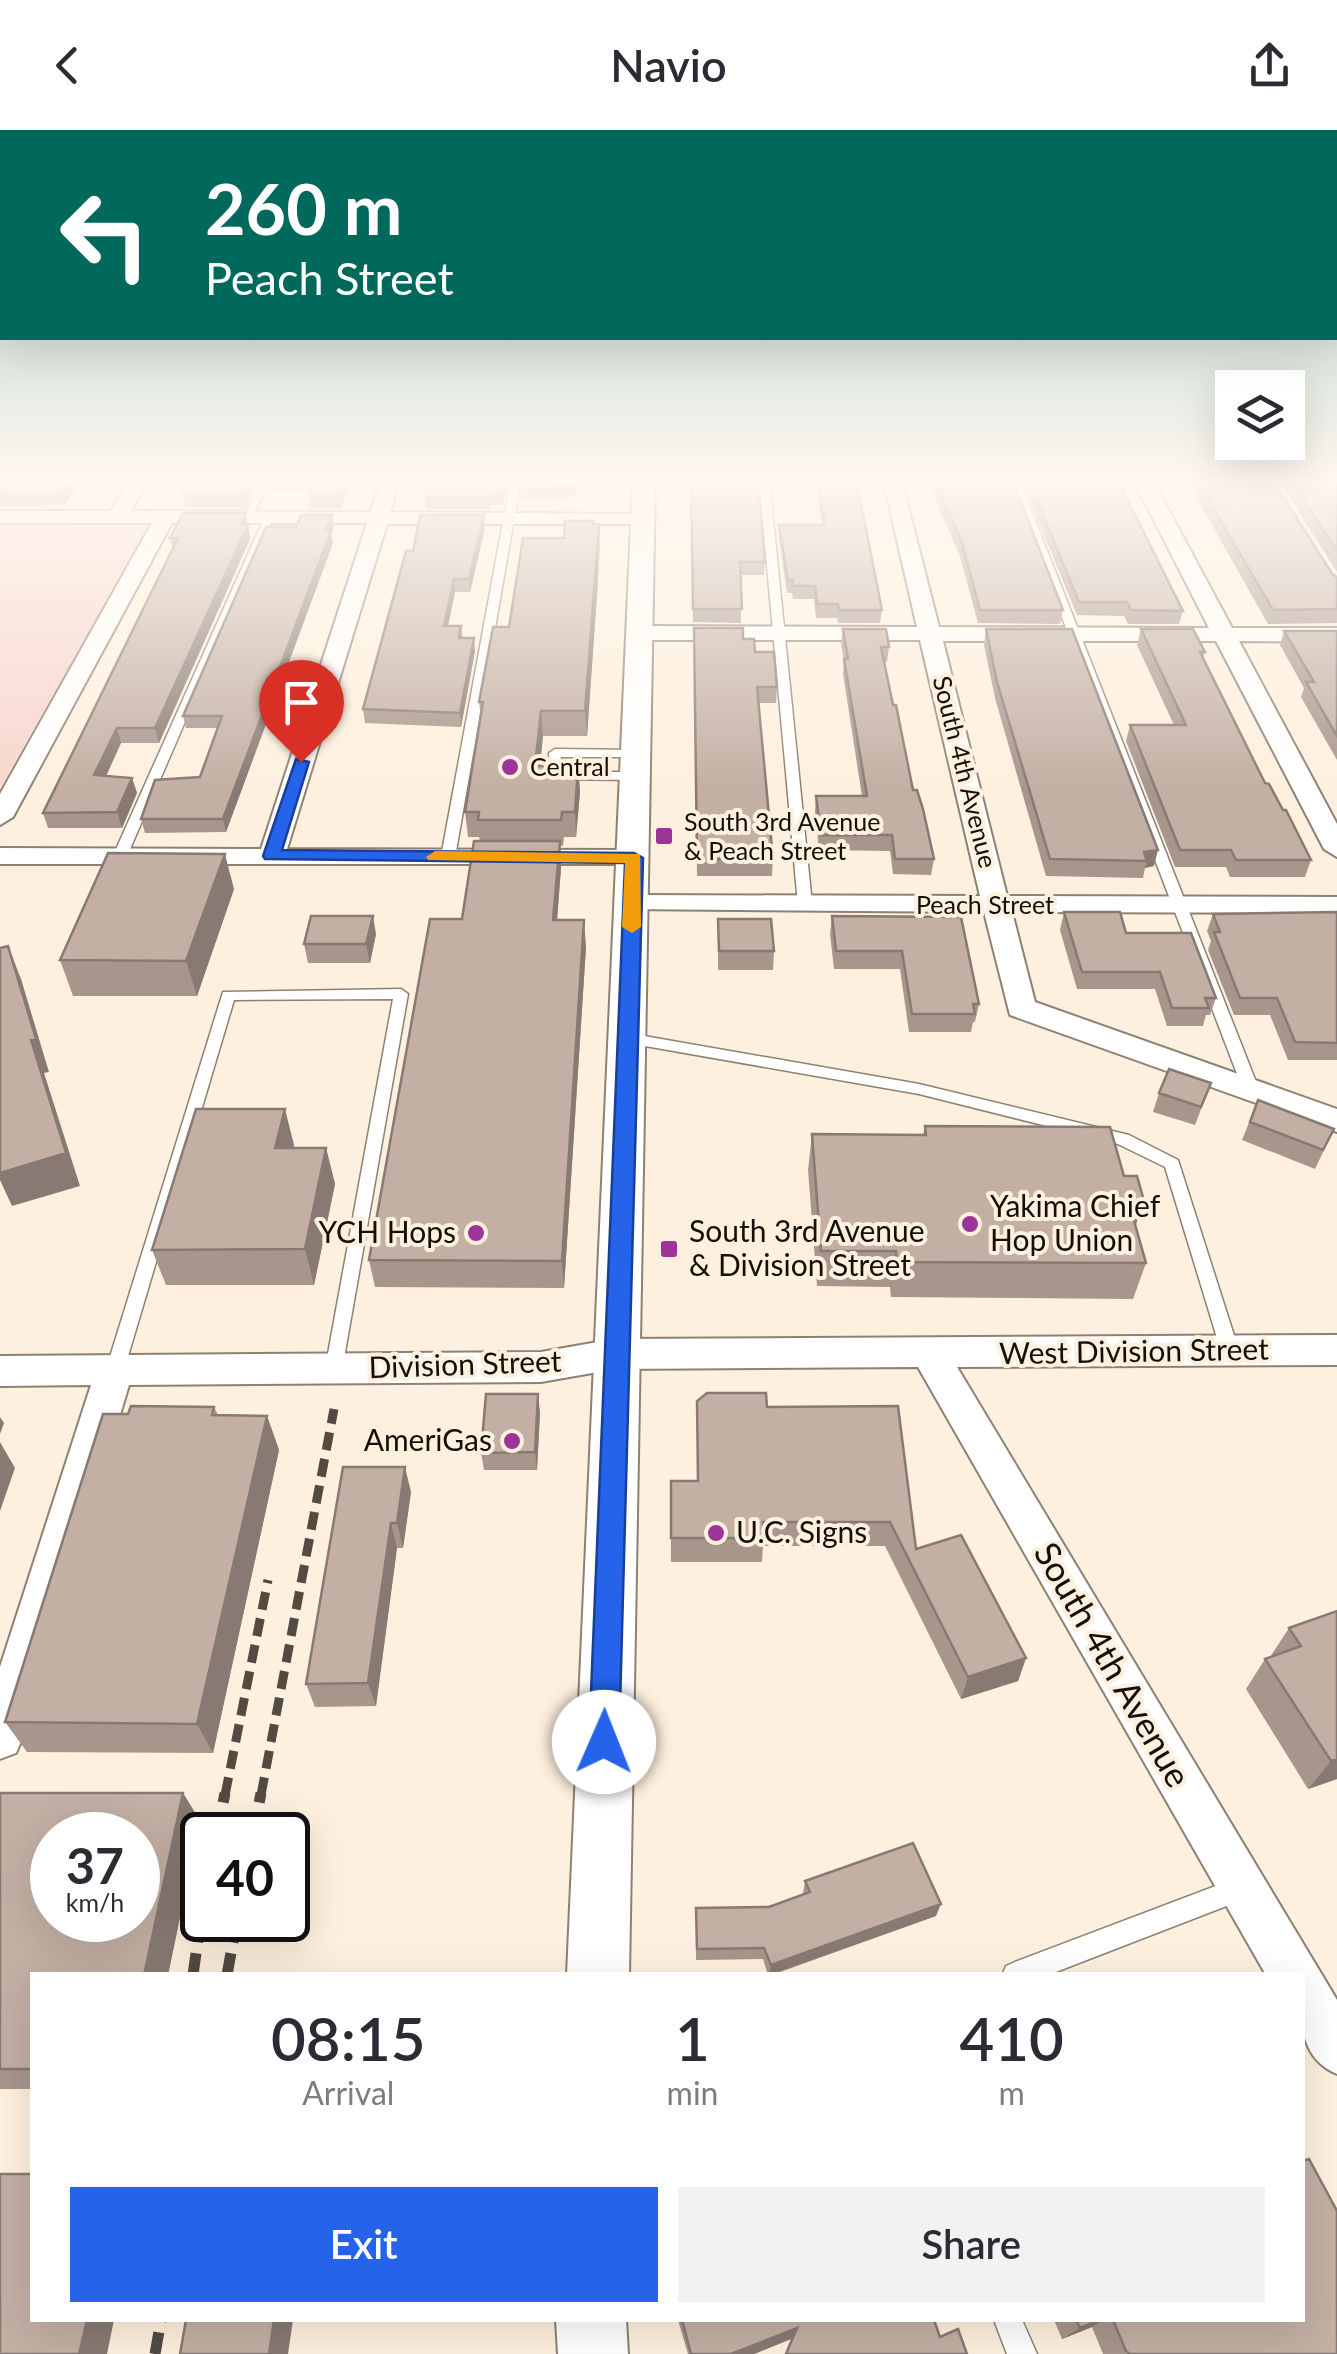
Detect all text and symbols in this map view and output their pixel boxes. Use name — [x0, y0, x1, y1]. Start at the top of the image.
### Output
icon: back — [40, 38, 95, 93]
text: Navio — [610, 38, 727, 92]
icon: share — [1242, 38, 1297, 93]
text: 260 m — [205, 166, 402, 250]
icon: left — [40, 170, 170, 300]
text: Peach Street — [205, 251, 454, 305]
map controls — [1215, 370, 1305, 460]
button: layers — [1215, 370, 1305, 460]
pin — [259, 660, 344, 763]
street label: South 4th Avenue — [928, 673, 1004, 871]
icon: arrive — [274, 675, 329, 730]
place label: Central — [530, 751, 610, 781]
marker: Central — [499, 756, 521, 778]
place label: South 3rd Avenue & Peach Street — [684, 806, 880, 865]
marker: South 3rd Avenue & Peach Street — [653, 825, 675, 847]
street label: Peach Street — [916, 889, 1054, 919]
place label: Yakima Chief Hop Union — [990, 1187, 1161, 1257]
place label: South 3rd Avenue & Division Street — [689, 1212, 925, 1282]
place label: YCH Hops — [319, 1213, 456, 1249]
marker: Yakima Chief Hop Union — [959, 1213, 981, 1235]
marker: YCH Hops — [465, 1222, 487, 1244]
marker: South 3rd Avenue & Division Street — [658, 1238, 680, 1260]
street label: West Division Street — [999, 1330, 1269, 1370]
street label: Division Street — [368, 1342, 562, 1384]
place label: AmeriGas — [364, 1421, 492, 1457]
marker: AmeriGas — [501, 1430, 523, 1452]
place label: U.C. Signs — [736, 1513, 867, 1549]
marker: U.C. Signs — [705, 1522, 727, 1544]
street label: South 4th Avenue — [1027, 1534, 1201, 1794]
position arrow — [552, 1690, 656, 1794]
speed limit sign: 40 — [180, 1812, 310, 1942]
text: 37 — [66, 1835, 124, 1895]
text: km/h — [66, 1887, 124, 1917]
text: 08:15 — [271, 2002, 426, 2074]
text: 1 — [675, 2002, 710, 2074]
text: 410 — [960, 2002, 1064, 2074]
text: Arrival — [302, 2073, 394, 2112]
text: min — [667, 2073, 718, 2112]
text: m — [999, 2073, 1025, 2112]
button: Exit — [70, 2187, 658, 2302]
button: Share — [678, 2187, 1265, 2302]

